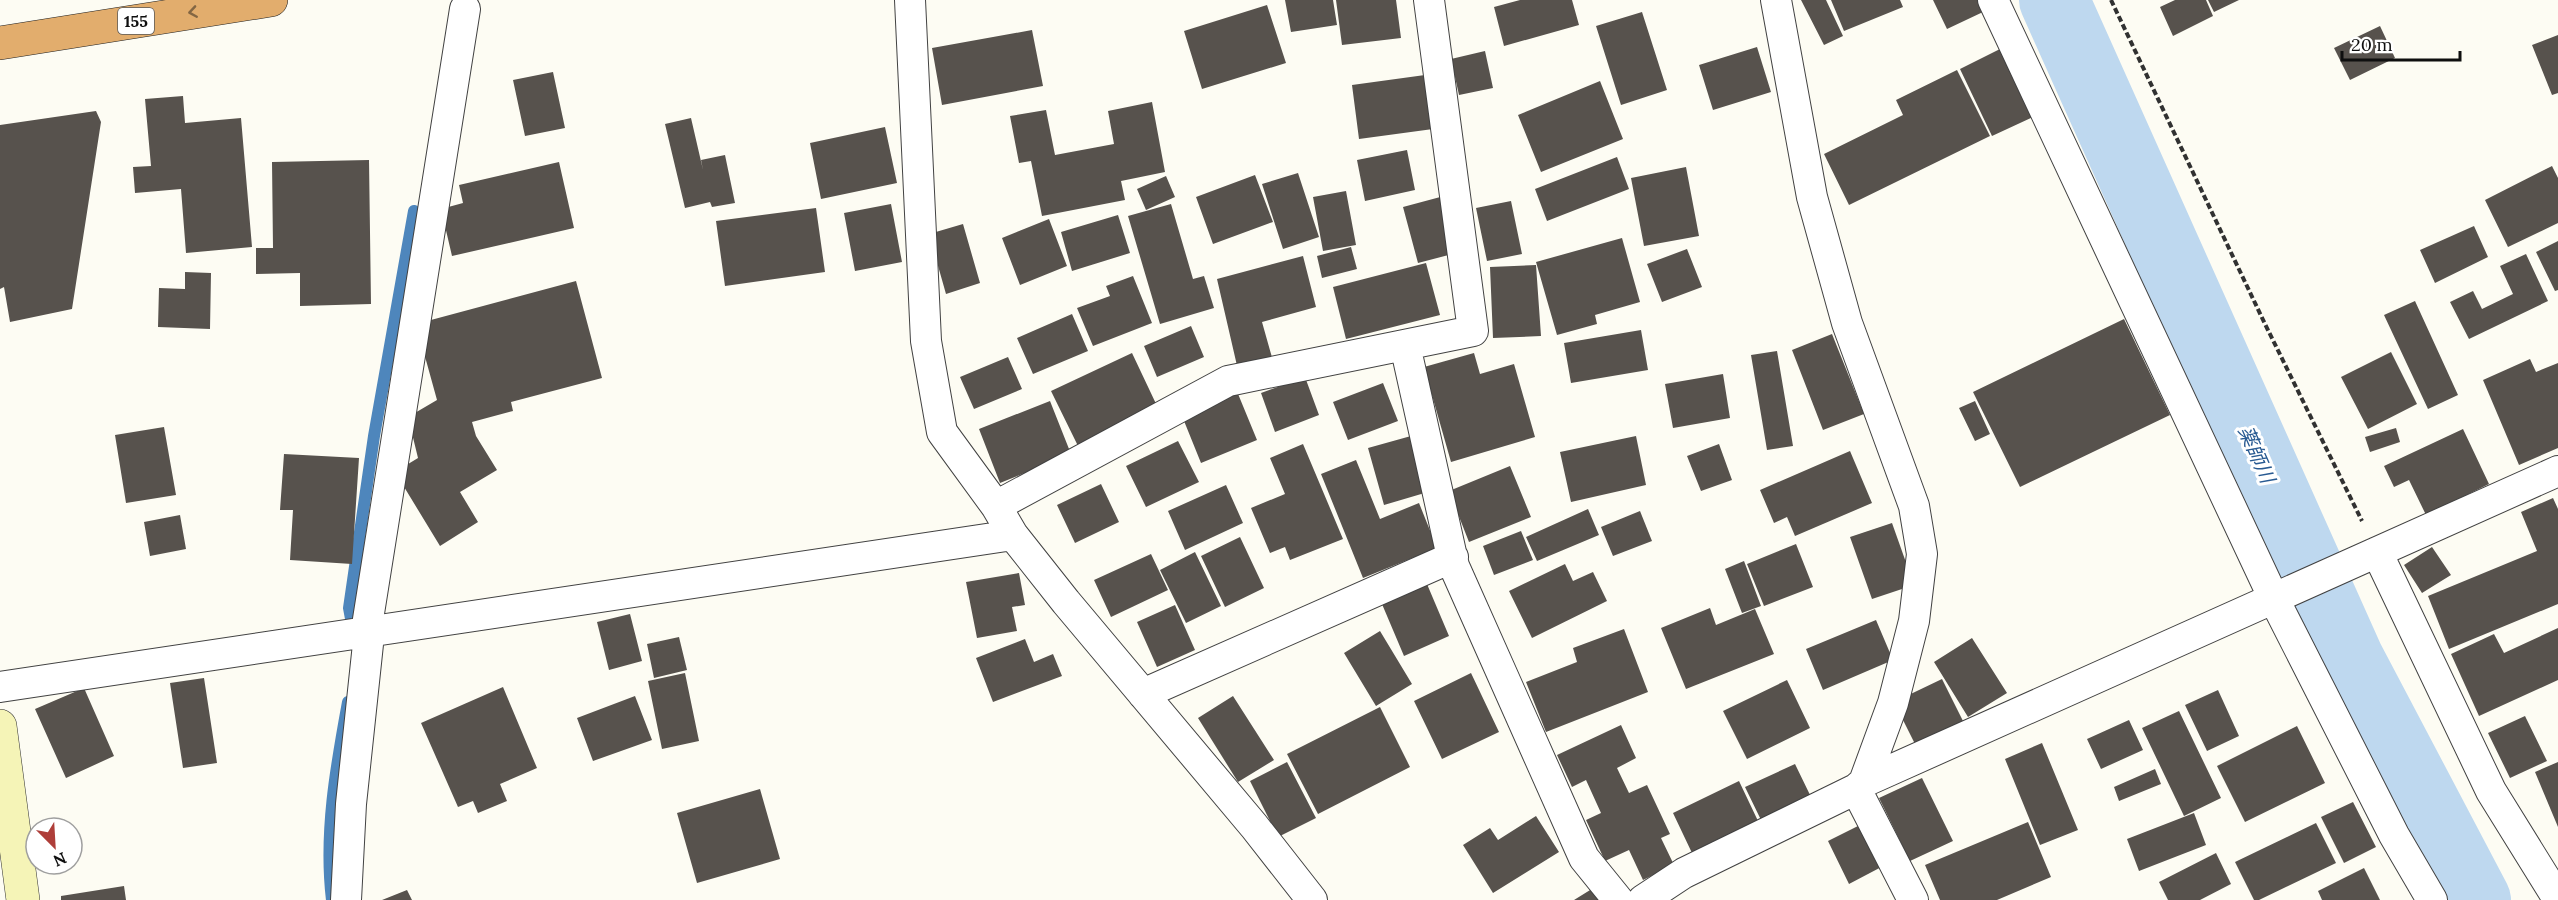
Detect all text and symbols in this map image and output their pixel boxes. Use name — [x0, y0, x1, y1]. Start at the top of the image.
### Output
one-way arrow — [188, 6, 198, 18]
road number: 155 — [118, 8, 154, 34]
scale bar — [2342, 24, 2460, 62]
text: 20 m — [2351, 33, 2393, 56]
water label: 薬師川 — [2233, 422, 2281, 488]
north arrow — [24, 816, 84, 876]
text: N — [50, 848, 70, 871]

